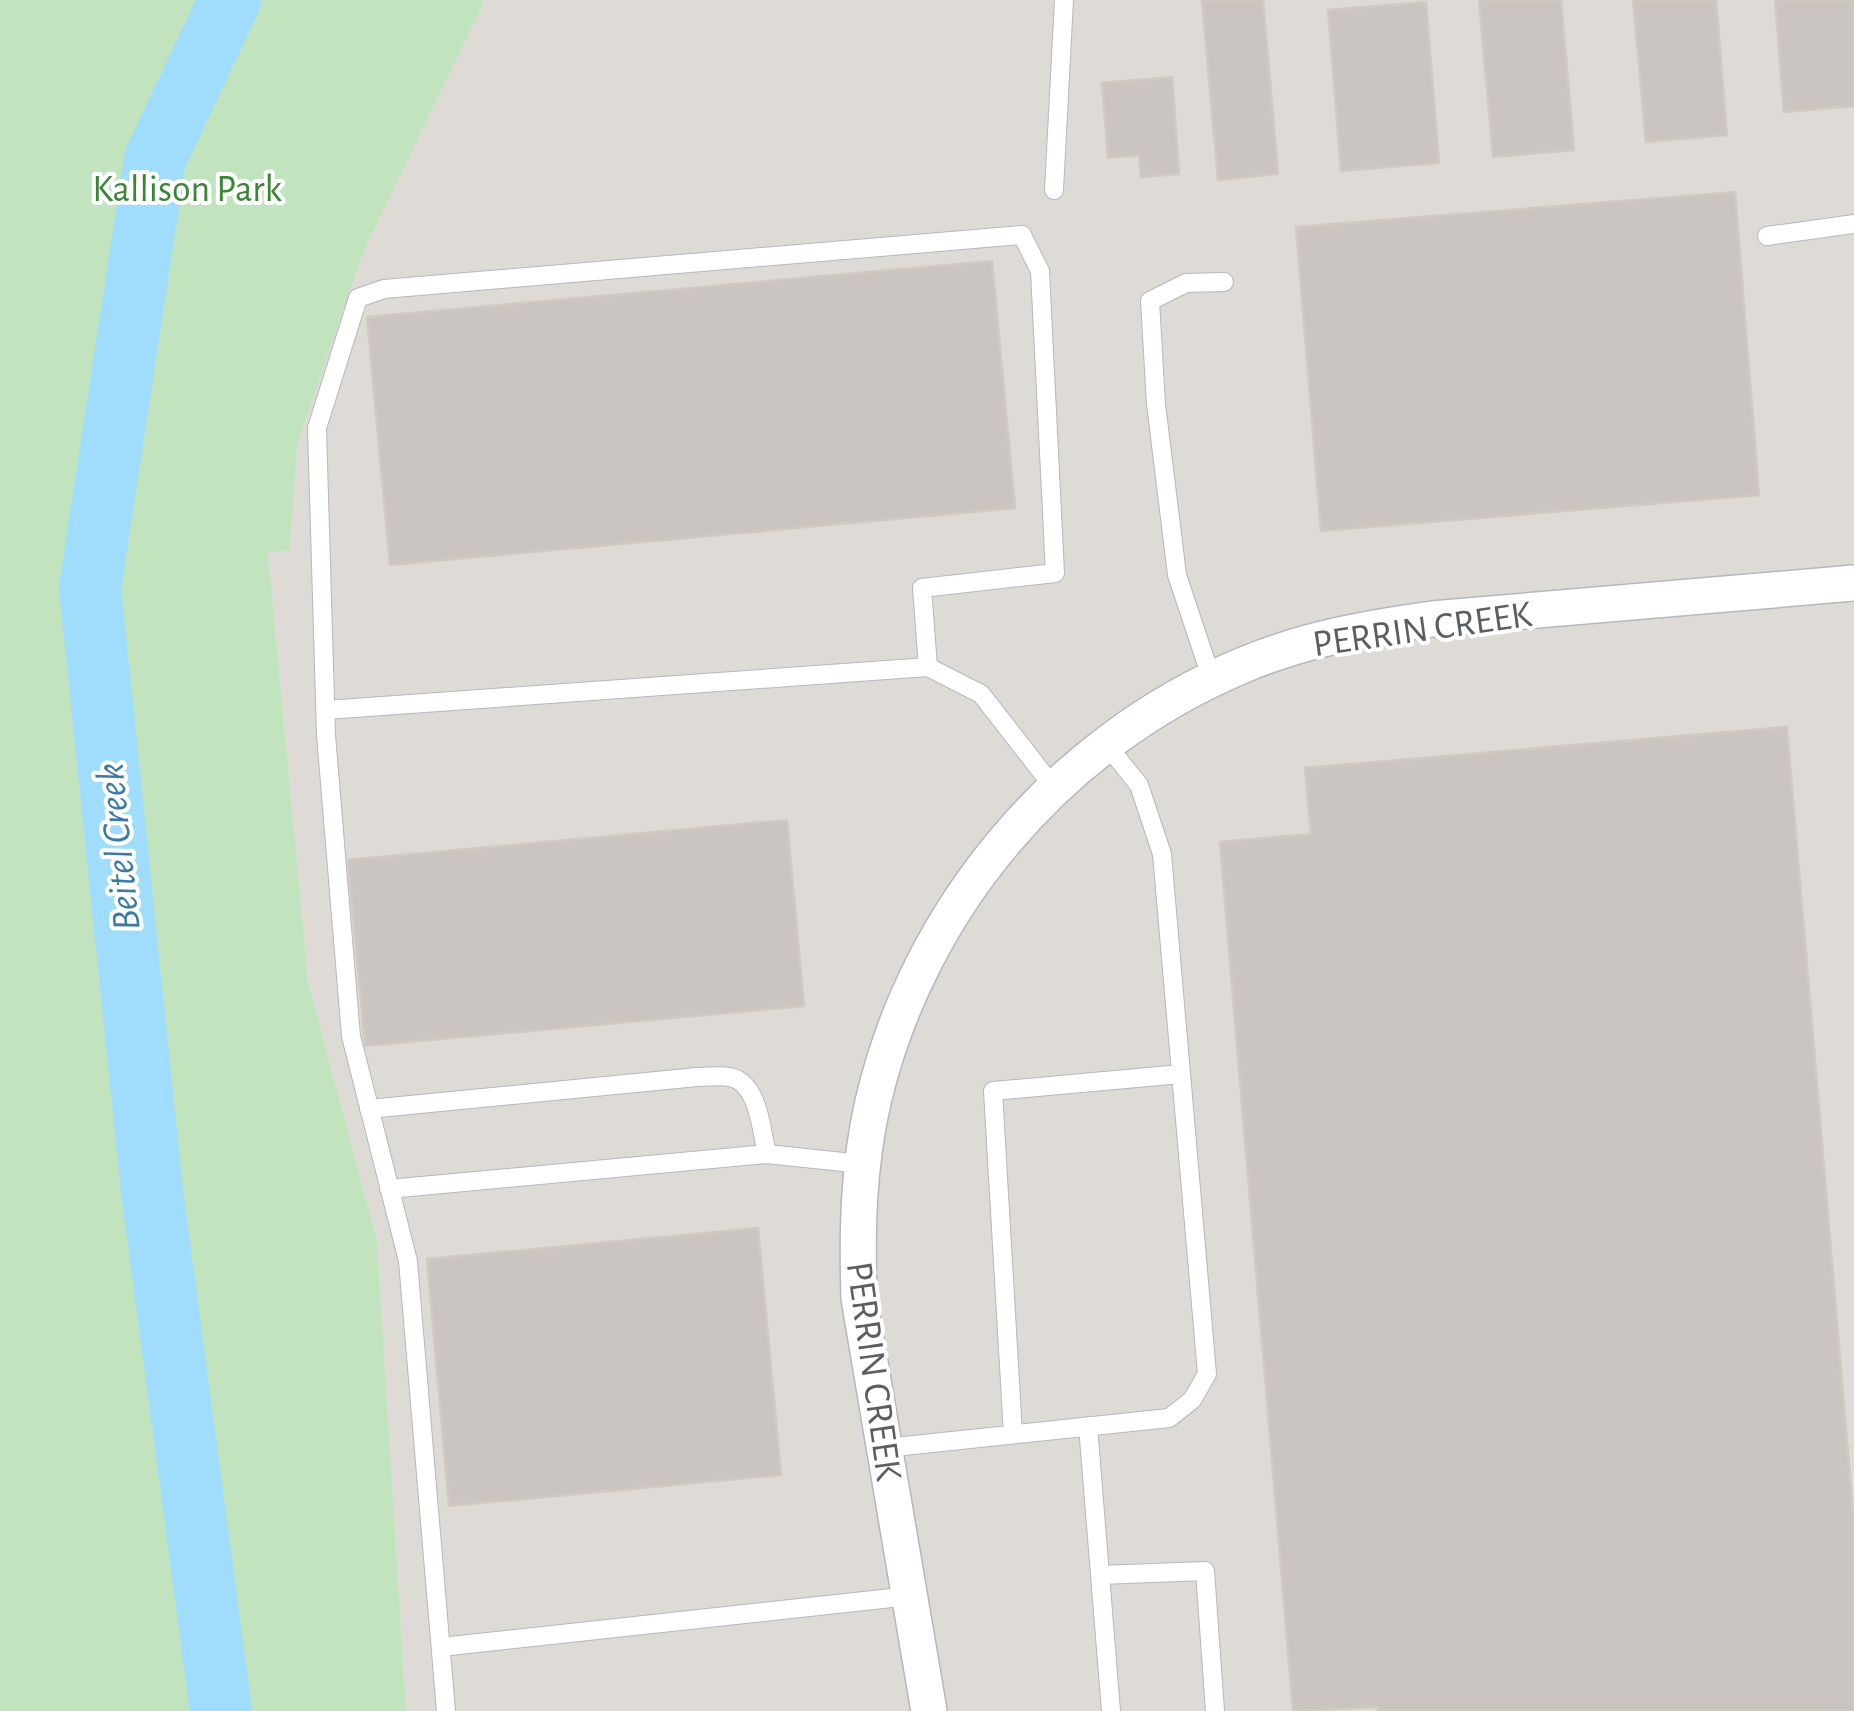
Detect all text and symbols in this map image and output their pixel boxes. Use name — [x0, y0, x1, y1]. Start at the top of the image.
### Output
park label: Kallison Park — [92, 171, 283, 209]
street label: PERRIN CREEK — [1310, 596, 1535, 664]
water label: Beitel Creek — [90, 761, 148, 933]
street label: PERRIN CREEK — [839, 1259, 907, 1484]

